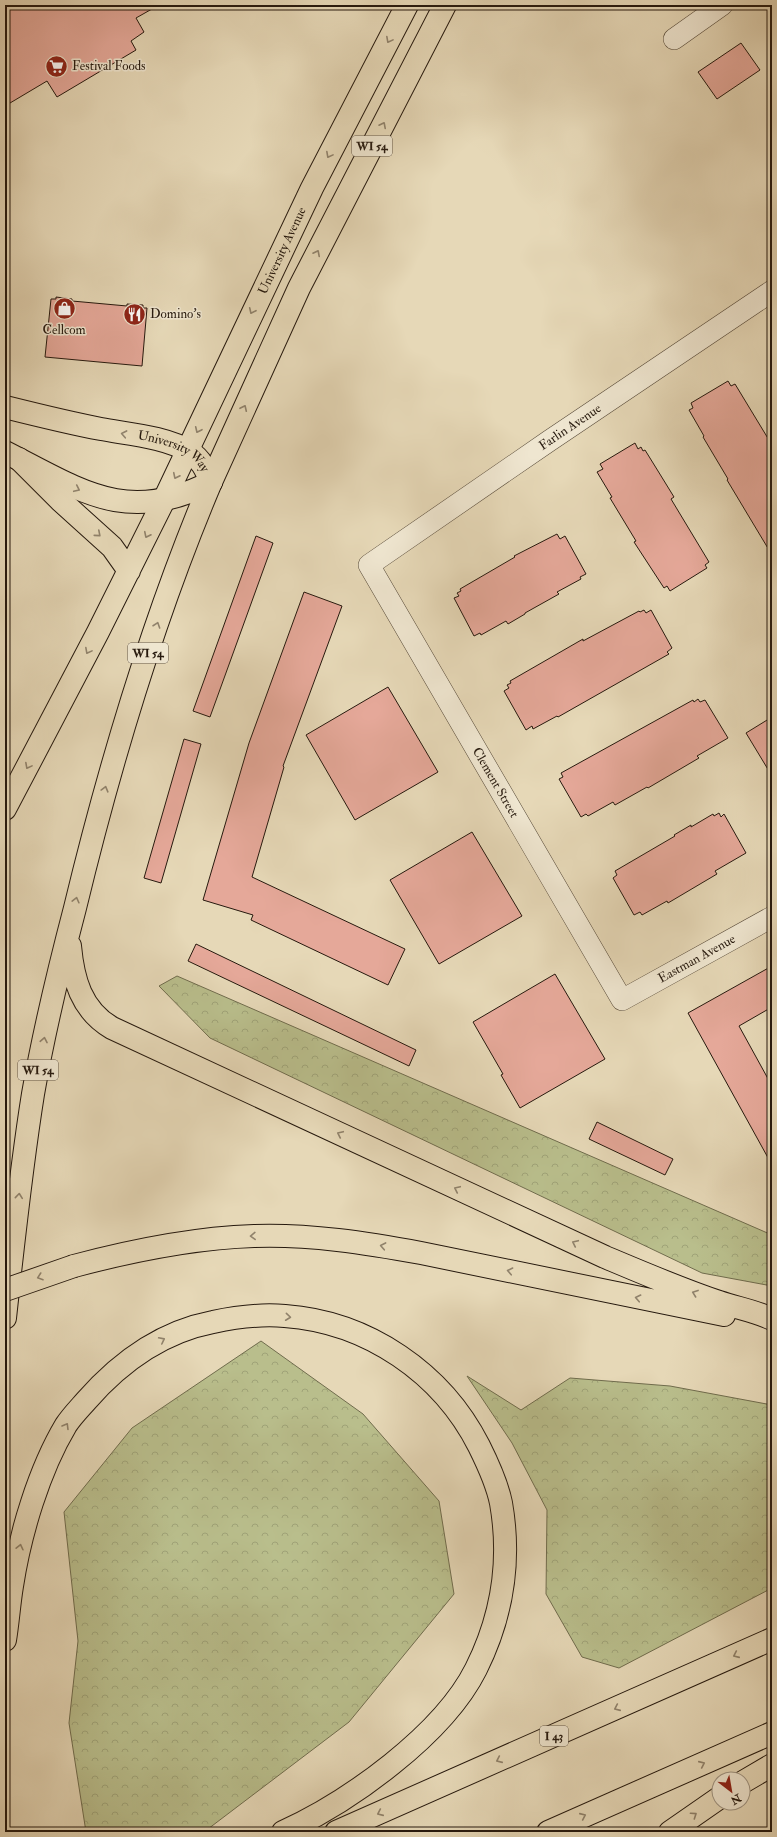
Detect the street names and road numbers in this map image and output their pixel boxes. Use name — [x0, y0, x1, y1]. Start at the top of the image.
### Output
road number: WI 54 — [352, 136, 392, 156]
street label: University Avenue — [255, 204, 310, 297]
street label: Farlin Avenue — [536, 400, 605, 454]
street label: University Way — [136, 427, 213, 475]
road number: WI 54 — [128, 643, 168, 663]
street label: Clement Street — [469, 744, 522, 821]
street label: Eastman Avenue — [655, 931, 739, 986]
road number: WI 54 — [18, 1060, 58, 1080]
road number: I 43 — [540, 1726, 568, 1746]

